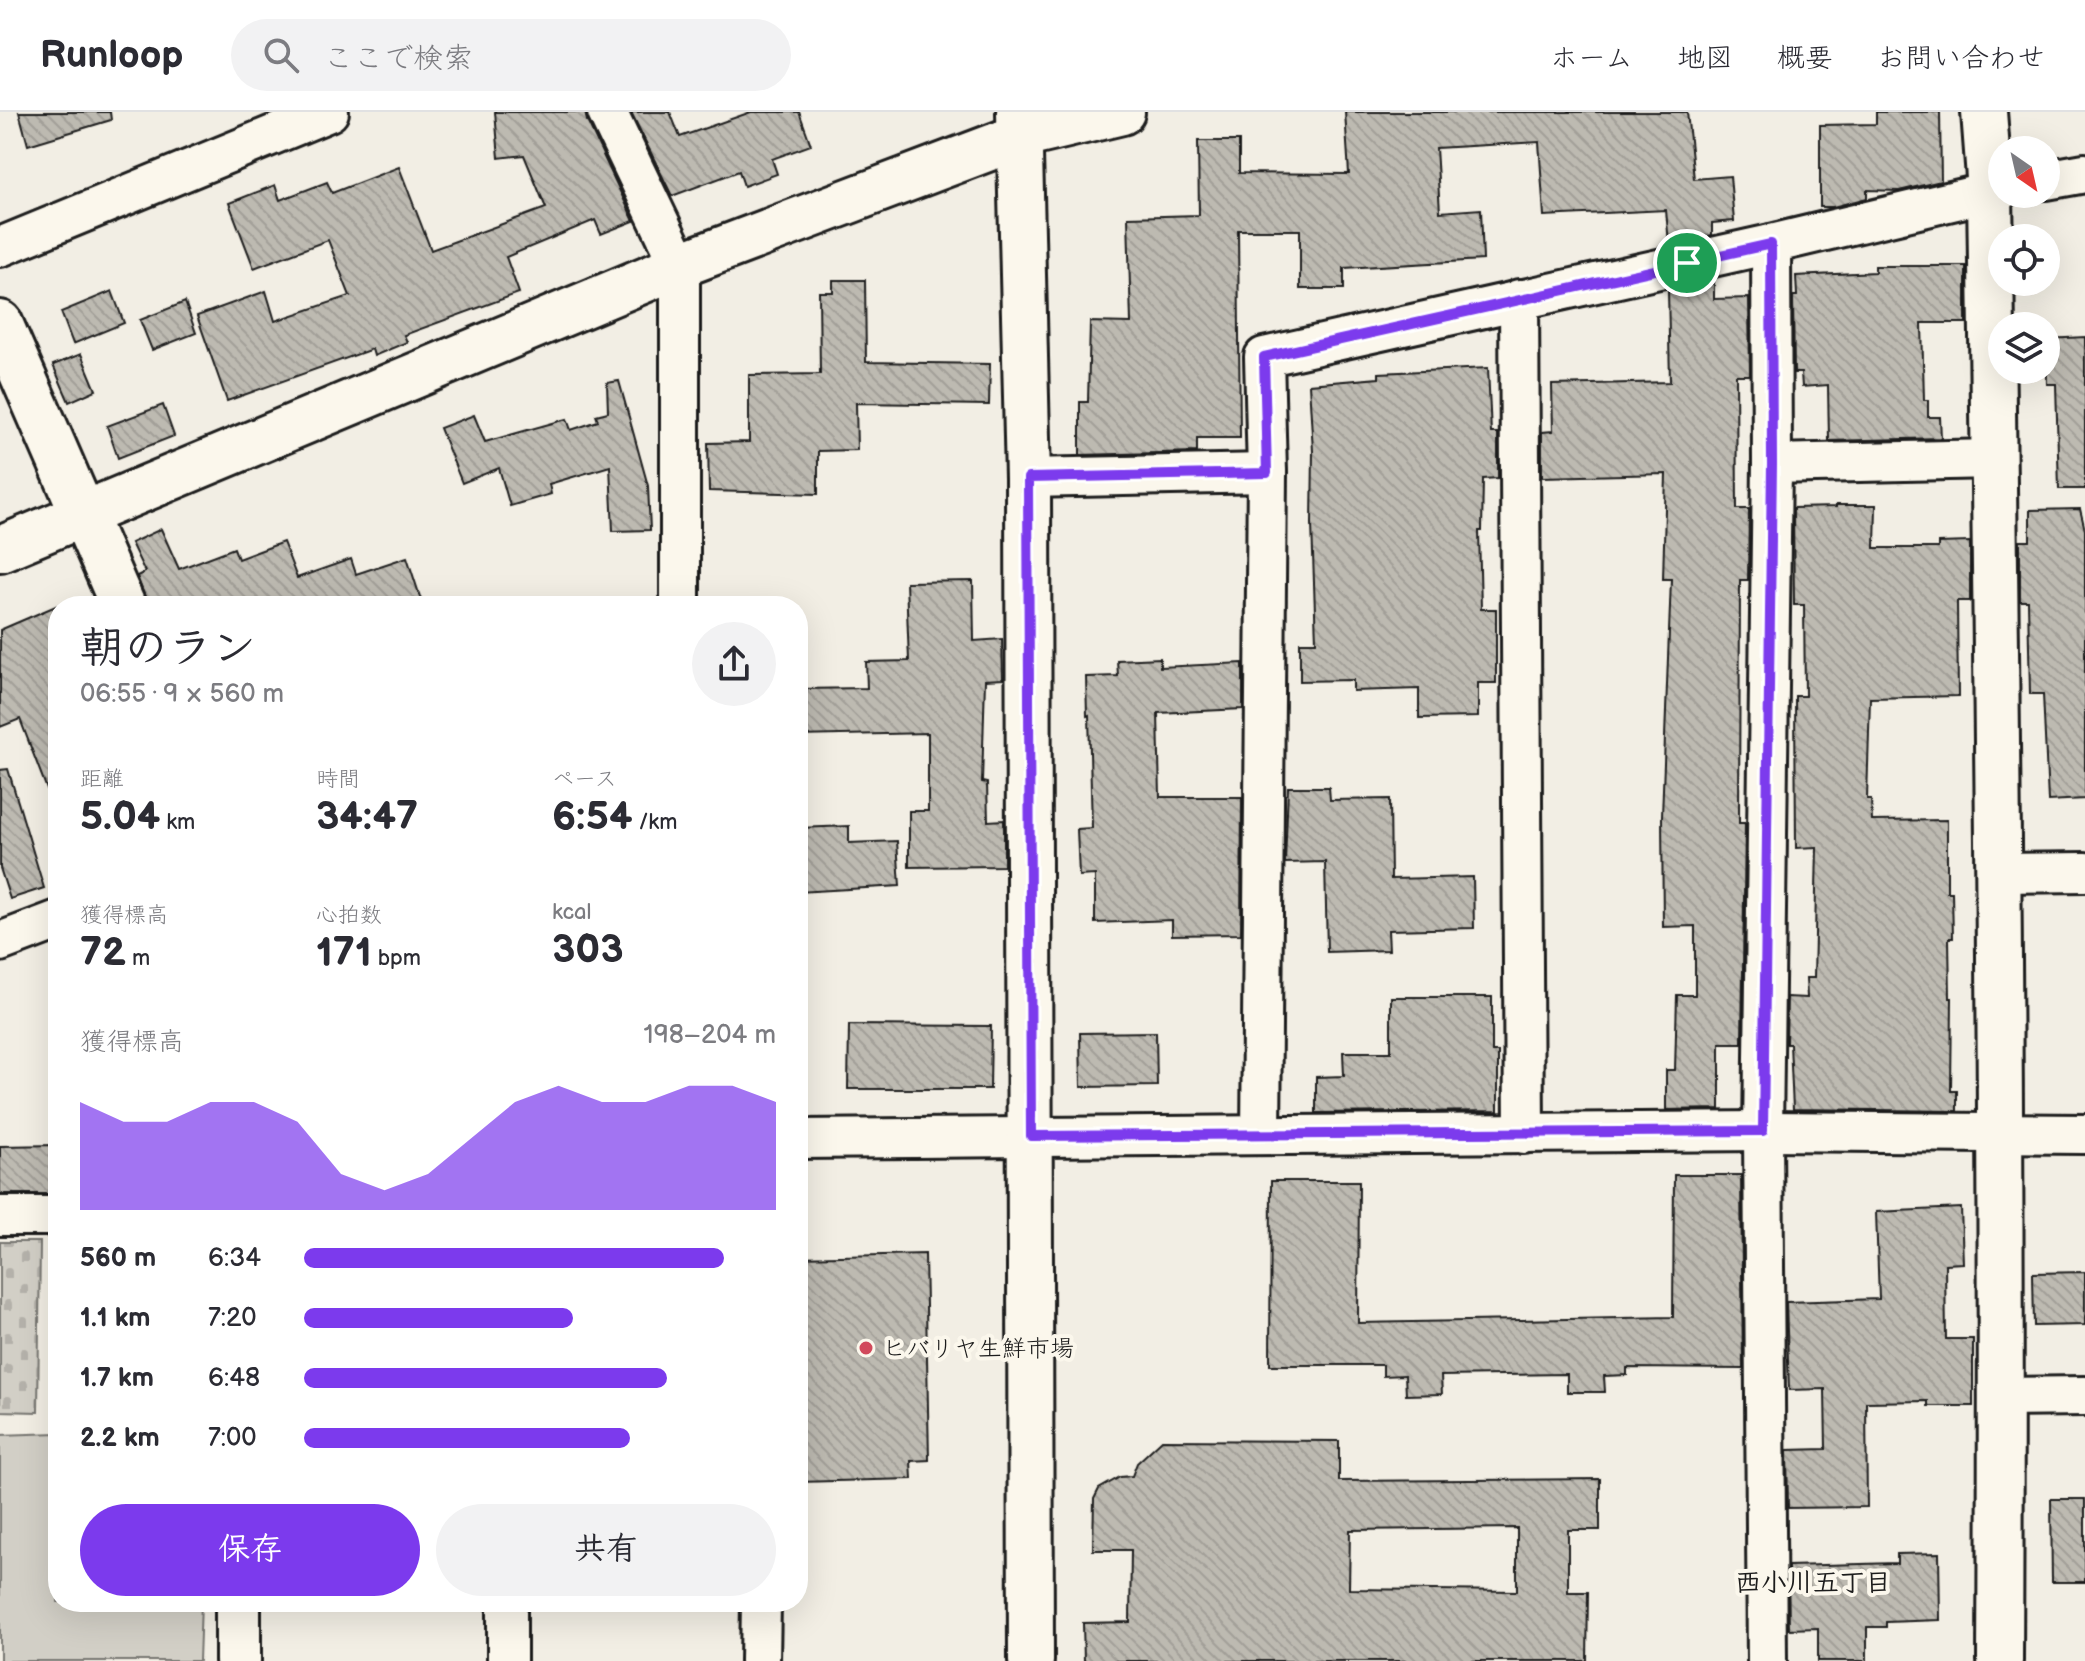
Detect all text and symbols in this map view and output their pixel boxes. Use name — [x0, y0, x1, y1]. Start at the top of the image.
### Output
search box — [231, 19, 791, 91]
text: Runloop — [40, 33, 183, 78]
icon: search — [259, 33, 303, 77]
text: ここで検索 — [323, 41, 473, 77]
text: ホーム — [1550, 42, 1633, 75]
text: 地図 — [1677, 42, 1733, 75]
text: 概要 — [1777, 42, 1833, 75]
text: お問い合わせ — [1877, 42, 2045, 75]
north arrow — [1988, 136, 2060, 208]
map controls — [1988, 136, 2060, 384]
button: locate — [1988, 224, 2060, 296]
pin — [1653, 229, 1721, 297]
icon: arrive — [1665, 241, 1709, 285]
button: layers — [1988, 312, 2060, 384]
text: 朝のラン — [80, 622, 256, 675]
button: share — [692, 622, 776, 706]
text: 06:55 · 9 × 560 m — [80, 679, 284, 710]
text: 距離 — [80, 766, 124, 793]
text: 時間 — [316, 766, 360, 793]
text: ペース — [552, 766, 617, 793]
text: 5.04 — [80, 793, 160, 841]
text: 34:47 — [316, 793, 418, 841]
text: 6:54 — [552, 793, 632, 841]
text: km — [160, 809, 195, 836]
text: /km — [632, 809, 677, 836]
text: kcal — [552, 899, 591, 926]
text: 獲得標高 — [80, 902, 168, 929]
text: 心拍数 — [316, 902, 382, 929]
text: 303 — [552, 926, 624, 974]
text: 72 — [80, 929, 126, 977]
text: 171 — [316, 929, 372, 977]
text: m — [126, 945, 150, 972]
text: bpm — [372, 945, 421, 972]
text: 198–204 m — [644, 1020, 776, 1051]
text: 獲得標高 — [80, 1027, 184, 1058]
text: 560 m — [80, 1243, 156, 1274]
text: 6:34 — [208, 1243, 261, 1274]
text: 1.1 km — [80, 1303, 150, 1334]
text: 7:20 — [208, 1303, 257, 1334]
place label: ヒバリヤ生鮮市場 — [882, 1334, 1074, 1363]
marker: ヒバリヤ生鮮市場 — [857, 1339, 875, 1357]
text: 1.7 km — [80, 1363, 154, 1394]
text: 6:48 — [208, 1363, 260, 1394]
text: 2.2 km — [80, 1423, 160, 1454]
text: 7:00 — [208, 1423, 257, 1454]
button: 保存 — [80, 1504, 420, 1596]
button: 共有 — [436, 1504, 776, 1596]
district label: 西小川五丁目 — [1735, 1568, 1891, 1599]

